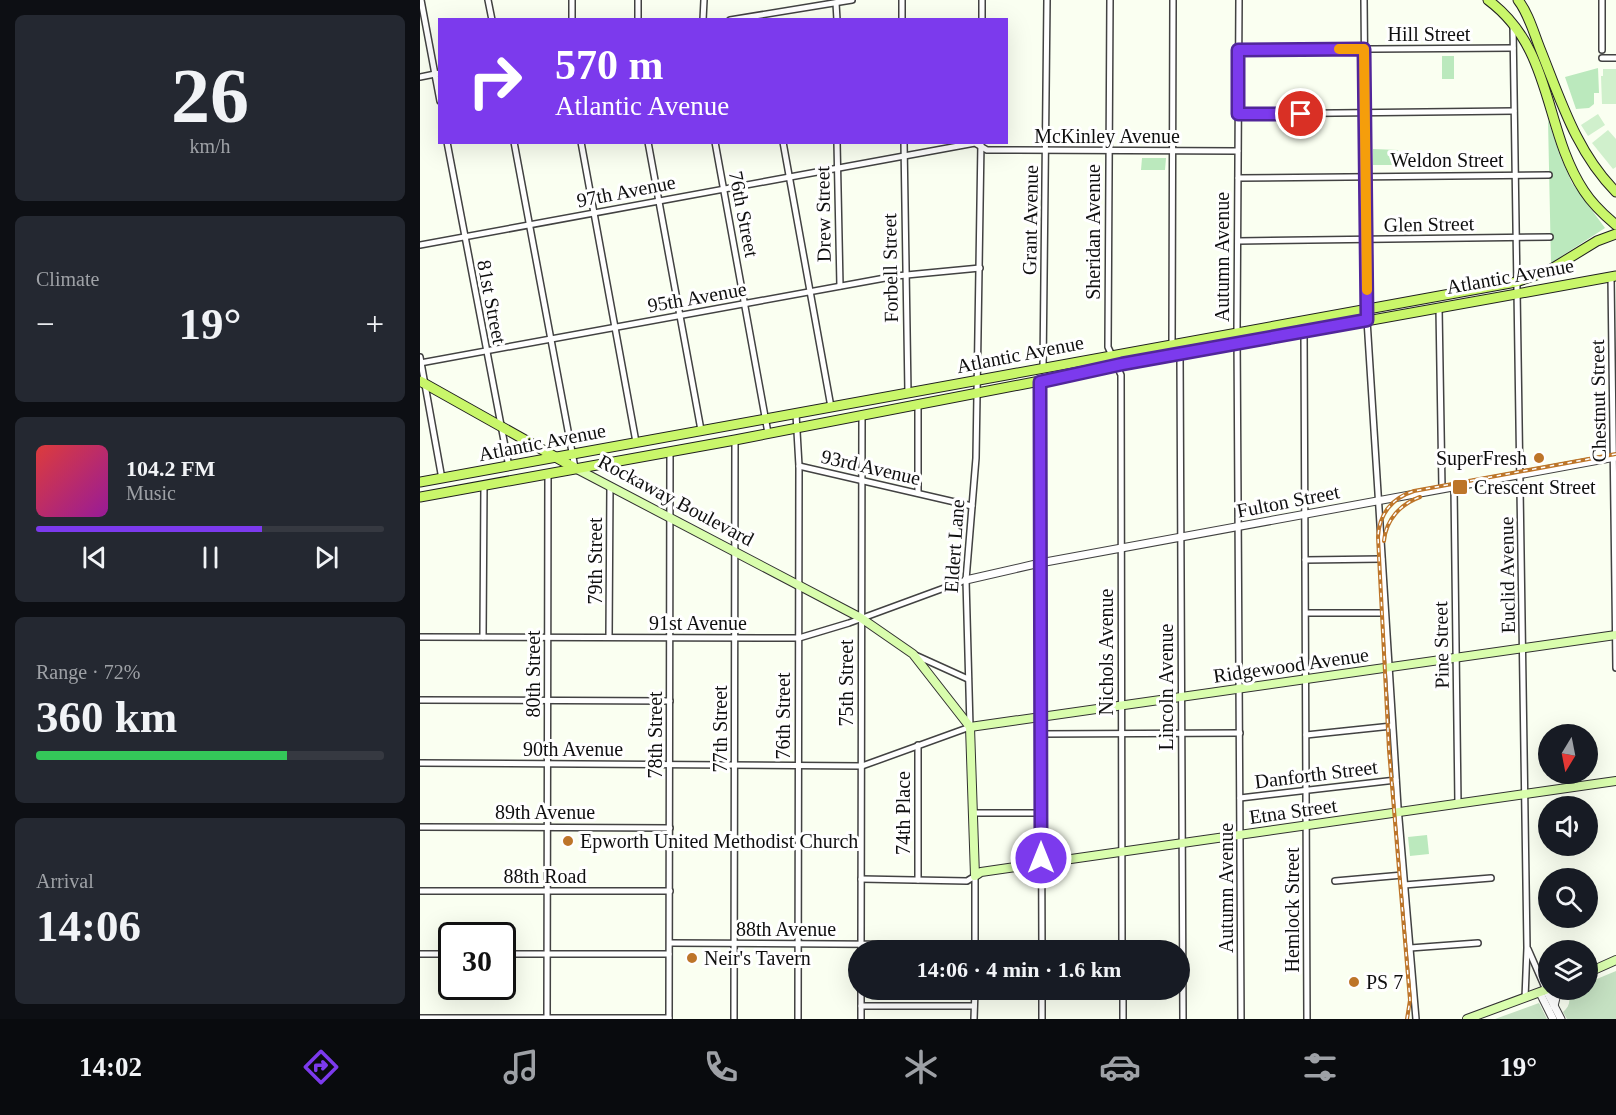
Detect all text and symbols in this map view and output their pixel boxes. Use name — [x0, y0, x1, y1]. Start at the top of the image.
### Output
street label: Hill Street — [1388, 23, 1471, 45]
icon: right — [456, 42, 534, 120]
text: 570 m — [555, 42, 664, 88]
text: 26 — [171, 52, 249, 139]
pin — [1275, 88, 1326, 139]
text: Atlantic Avenue — [555, 91, 729, 121]
icon: arrive — [1284, 97, 1317, 130]
street label: McKinley Avenue — [1034, 125, 1180, 148]
text: km/h — [189, 135, 231, 157]
street label: Weldon Street — [1390, 149, 1504, 171]
street label: Sheridan Avenue — [1082, 164, 1104, 300]
street label: Drew Street — [811, 165, 835, 262]
street label: Grant Avenue — [1018, 165, 1042, 275]
street label: 76th Street — [725, 169, 763, 259]
street label: 97th Avenue — [575, 171, 677, 211]
street label: Autumn Avenue — [1211, 192, 1233, 322]
street label: Glen Street — [1384, 212, 1475, 236]
street label: Forbell Street — [878, 213, 902, 323]
street label: Atlantic Avenue — [1445, 254, 1576, 298]
street label: 81st Street — [473, 258, 511, 346]
text: Climate — [36, 268, 99, 290]
street label: 95th Avenue — [646, 277, 748, 317]
text: 19° — [179, 299, 242, 349]
text: − — [36, 306, 55, 342]
text: + — [365, 306, 384, 342]
street label: Atlantic Avenue — [955, 331, 1086, 377]
street label: Chestnut Street — [1586, 339, 1610, 463]
street label: Atlantic Avenue — [477, 419, 608, 465]
street label: 93rd Avenue — [819, 445, 923, 489]
place label: SuperFresh — [1436, 447, 1527, 470]
street label: Rockaway Boulevard — [594, 450, 757, 551]
marker: SuperFresh — [1532, 451, 1546, 465]
text: 104.2 FM — [126, 456, 215, 481]
place label: Crescent Street — [1474, 476, 1596, 498]
marker: Crescent Street — [1451, 478, 1469, 496]
street label: Fulton Street — [1235, 480, 1342, 522]
text: Music — [126, 482, 176, 504]
street label: Eldert Lane — [940, 498, 968, 594]
street label: Euclid Avenue — [1495, 516, 1519, 634]
street label: 79th Street — [584, 517, 606, 605]
icon: previous — [78, 541, 111, 574]
icon: pause — [194, 541, 227, 574]
icon: next — [310, 541, 343, 574]
street label: Nichols Avenue — [1095, 588, 1117, 715]
street label: Pine Street — [1429, 601, 1453, 689]
street label: 91st Avenue — [649, 612, 747, 634]
street label: Lincoln Avenue — [1155, 623, 1177, 750]
street label: 80th Street — [522, 630, 544, 718]
street label: 75th Street — [835, 639, 857, 727]
street label: Ridgewood Avenue — [1212, 643, 1370, 688]
text: Range · 72% — [36, 661, 140, 683]
street label: 76th Street — [772, 672, 794, 760]
street label: 77th Street — [709, 685, 731, 773]
street label: 78th Street — [644, 691, 666, 779]
text: 360 km — [36, 692, 177, 742]
north arrow — [1538, 724, 1598, 784]
map controls — [1538, 724, 1598, 1000]
street label: 90th Avenue — [523, 738, 623, 760]
street label: Danforth Street — [1253, 755, 1379, 792]
street label: 74th Place — [892, 771, 914, 855]
street label: Etna Street — [1248, 794, 1339, 828]
button: sound — [1538, 796, 1598, 856]
street label: 89th Avenue — [495, 801, 595, 823]
street label: Autumn Avenue — [1215, 823, 1237, 953]
position arrow — [1009, 826, 1073, 890]
place label: Epworth United Methodist Church — [580, 830, 858, 853]
marker: Epworth United Methodist Church — [561, 834, 575, 848]
street label: Hemlock Street — [1281, 847, 1303, 972]
street label: 88th Road — [504, 865, 586, 887]
button: search — [1538, 868, 1598, 928]
text: Arrival — [36, 870, 94, 892]
text: 14:06 — [36, 901, 141, 951]
street label: 88th Avenue — [736, 918, 836, 940]
speed limit sign: 30 — [438, 922, 516, 1000]
button: layers — [1538, 940, 1598, 1000]
place label: Neir's Tavern — [704, 947, 811, 969]
marker: Neir's Tavern — [685, 951, 699, 965]
text: 14:06 · 4 min · 1.6 km — [917, 957, 1121, 982]
place label: PS 7 — [1366, 971, 1403, 993]
marker: PS 7 — [1347, 975, 1361, 989]
icon: directions — [300, 1046, 342, 1088]
icon: music — [500, 1046, 542, 1088]
icon: phone — [700, 1046, 742, 1088]
icon: climate — [900, 1046, 942, 1088]
icon: car — [1099, 1046, 1141, 1088]
icon: filters — [1299, 1046, 1341, 1088]
text: 14:02 — [79, 1052, 142, 1082]
text: 19° — [1499, 1052, 1537, 1082]

